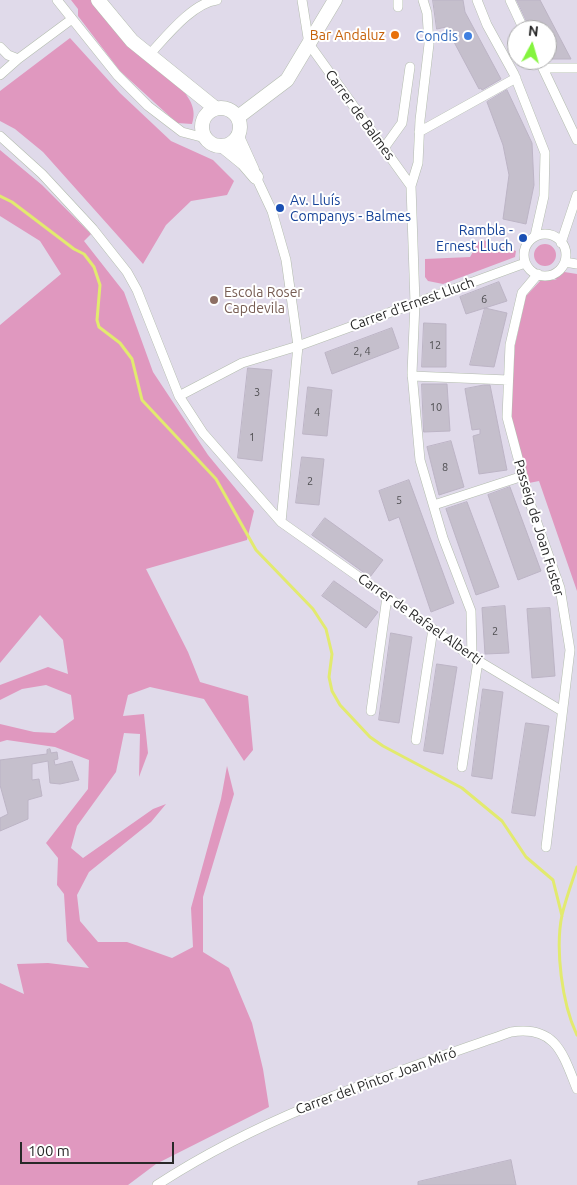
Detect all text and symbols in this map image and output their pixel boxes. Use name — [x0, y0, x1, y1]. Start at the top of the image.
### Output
north arrow — [507, 20, 557, 70]
text: N — [527, 23, 539, 40]
place label: Bar Andaluz — [310, 27, 385, 43]
place label: Condis — [416, 28, 458, 44]
marker: Bar Andaluz — [389, 29, 401, 41]
marker: Condis — [462, 30, 474, 42]
street label: Carrer de Balmes — [322, 67, 398, 163]
place label: Av. Lluís Companys - Balmes — [290, 192, 411, 224]
marker: Av. Lluís Companys - Balmes — [274, 202, 286, 214]
place label: Rambla - Ernest Lluch — [436, 222, 513, 254]
marker: Rambla - Ernest Lluch — [517, 232, 529, 244]
street label: Carrer d'Ernest Lluch — [348, 274, 476, 334]
place label: Escola Roser Capdevila — [224, 284, 303, 316]
house number: 6 — [481, 292, 487, 306]
marker: Escola Roser Capdevila — [208, 294, 220, 306]
house number: 12 — [429, 338, 441, 352]
house number: 2, 4 — [353, 344, 371, 358]
house number: 3 — [254, 385, 260, 399]
house number: 10 — [430, 400, 442, 414]
house number: 4 — [314, 405, 320, 419]
house number: 1 — [249, 430, 255, 444]
street label: Passeig de Joan Fuster — [510, 457, 568, 599]
house number: 8 — [442, 460, 448, 474]
house number: 2 — [307, 474, 313, 488]
house number: 5 — [396, 493, 402, 507]
street label: Carrer de Rafael Alberti — [355, 570, 485, 668]
house number: 2 — [492, 624, 498, 638]
street label: Carrer del Pintor Joan Miró — [293, 1044, 459, 1118]
scale bar — [22, 1132, 176, 1164]
text: 100 m — [28, 1142, 70, 1159]

